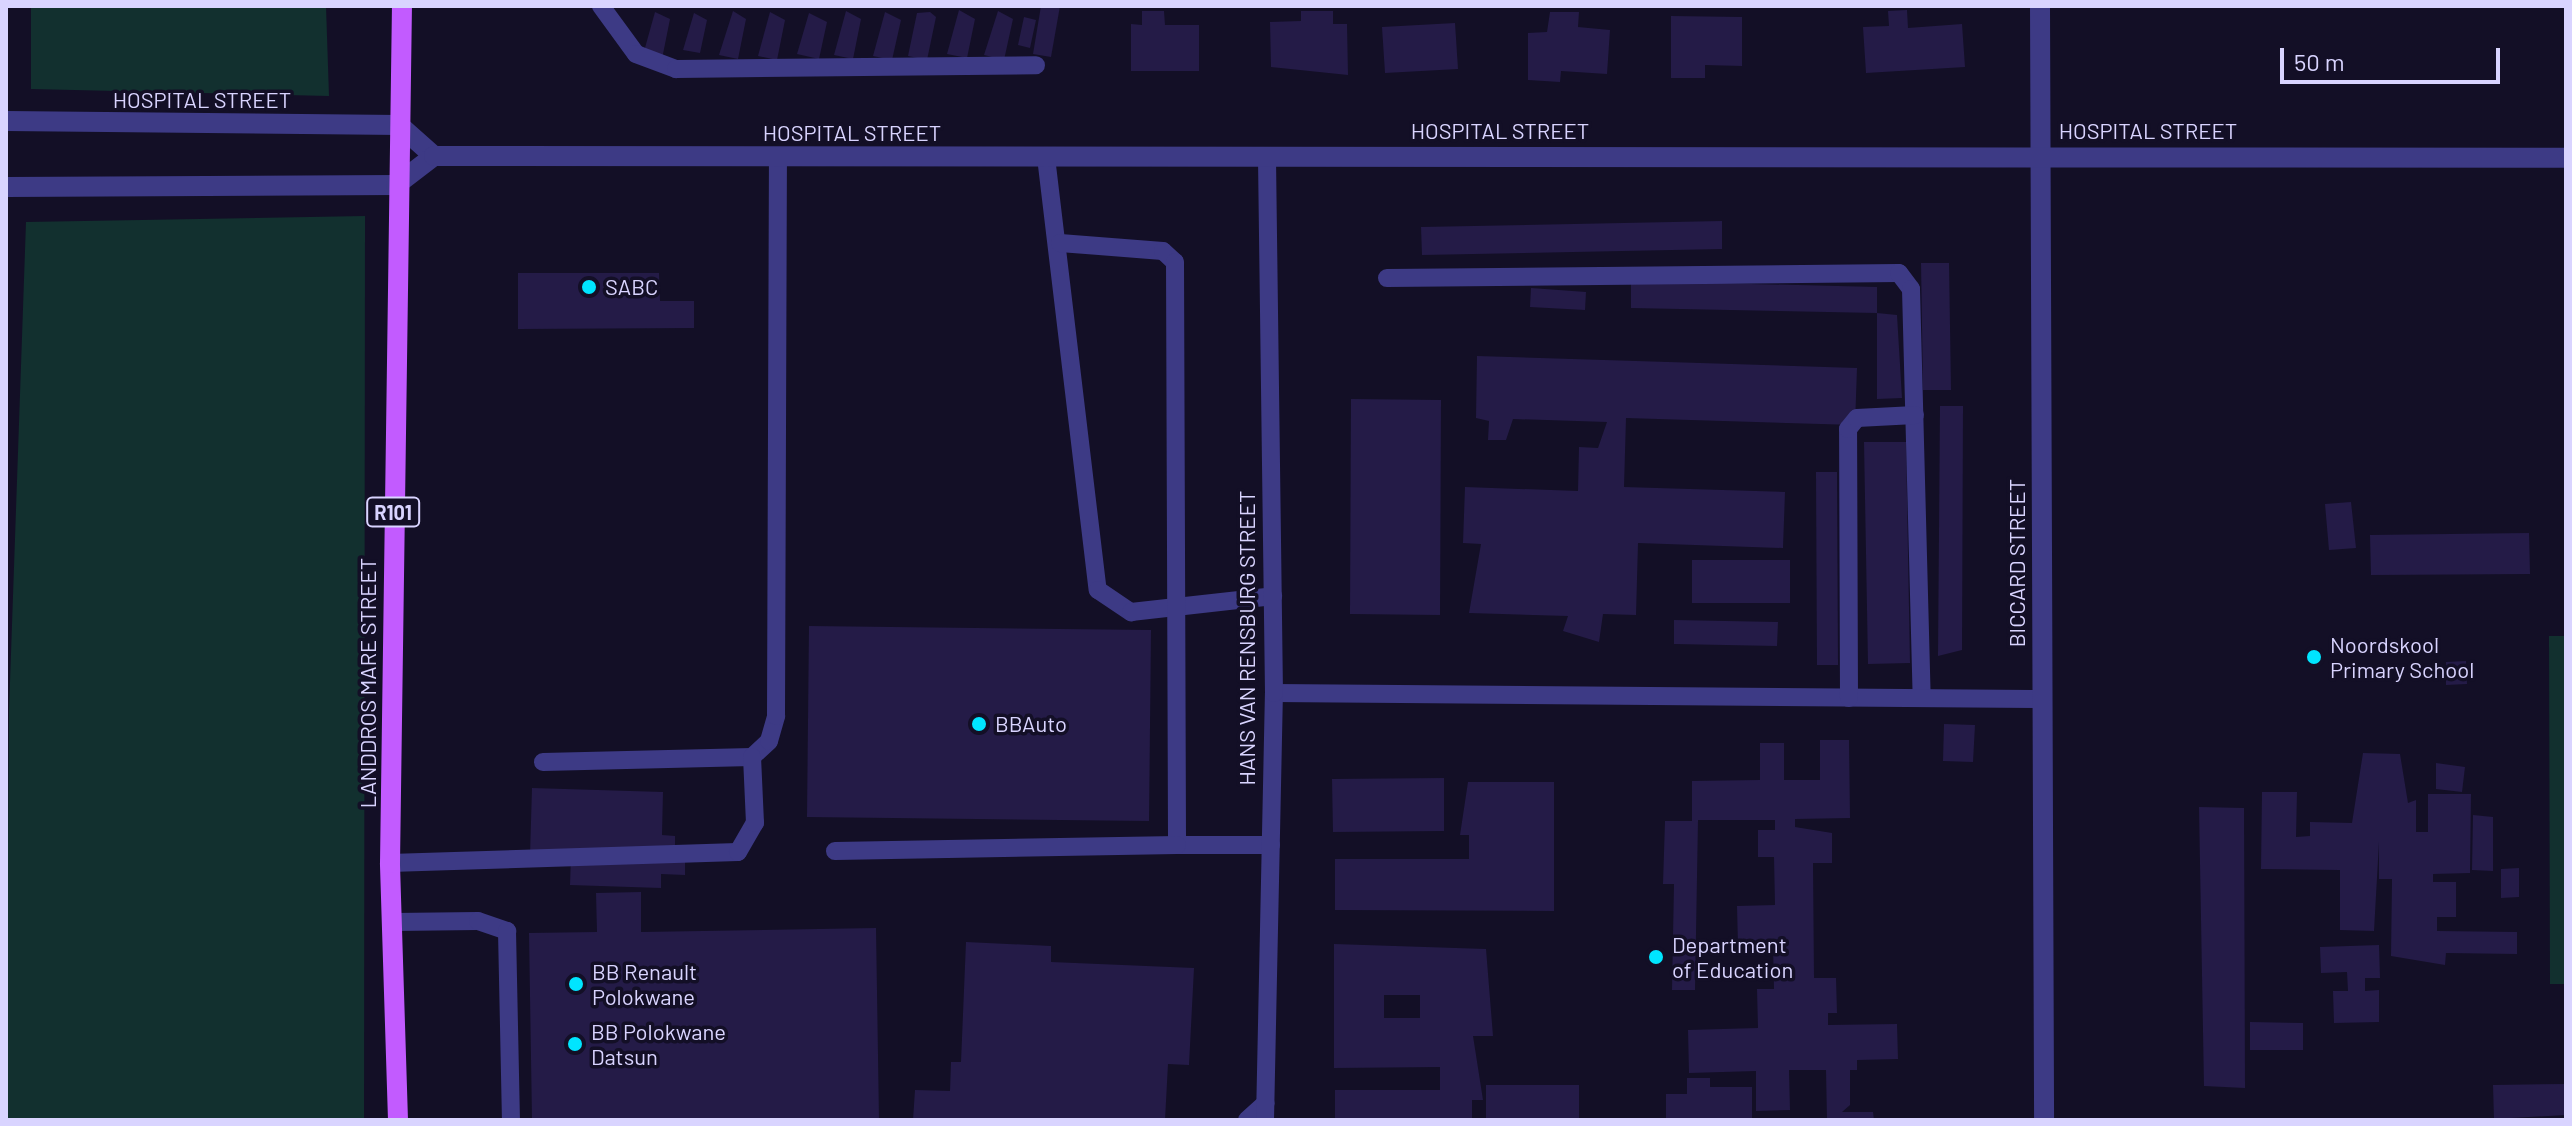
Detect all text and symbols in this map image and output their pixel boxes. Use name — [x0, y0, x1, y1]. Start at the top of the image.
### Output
scale bar — [2284, 32, 2504, 82]
text: 50 m — [2294, 47, 2345, 76]
street label: HOSPITAL STREET — [113, 87, 291, 113]
street label: HOSPITAL STREET — [1411, 118, 1589, 144]
street label: HOSPITAL STREET — [2059, 118, 2237, 144]
street label: HOSPITAL STREET — [763, 120, 941, 146]
place label: SABC — [605, 274, 658, 300]
marker: SABC — [580, 278, 598, 296]
street label: BICCARD STREET — [2004, 479, 2030, 647]
street label: HANS VAN RENSBURG STREET — [1234, 491, 1260, 785]
road number: R101 — [365, 496, 421, 528]
street label: LANDDROS MARE STREET — [355, 558, 381, 808]
place label: Noordskool Primary School — [2330, 631, 2474, 682]
marker: Noordskool Primary School — [2305, 648, 2323, 666]
place label: BBAuto — [995, 711, 1067, 737]
marker: BBAuto — [970, 715, 988, 733]
place label: Department of Education — [1672, 931, 1793, 982]
marker: Department of Education — [1647, 948, 1665, 966]
place label: BB Renault Polokwane — [592, 958, 697, 1010]
marker: BB Renault Polokwane — [567, 975, 585, 993]
place label: BB Polokwane Datsun — [591, 1018, 726, 1070]
marker: BB Polokwane Datsun — [566, 1035, 584, 1053]

